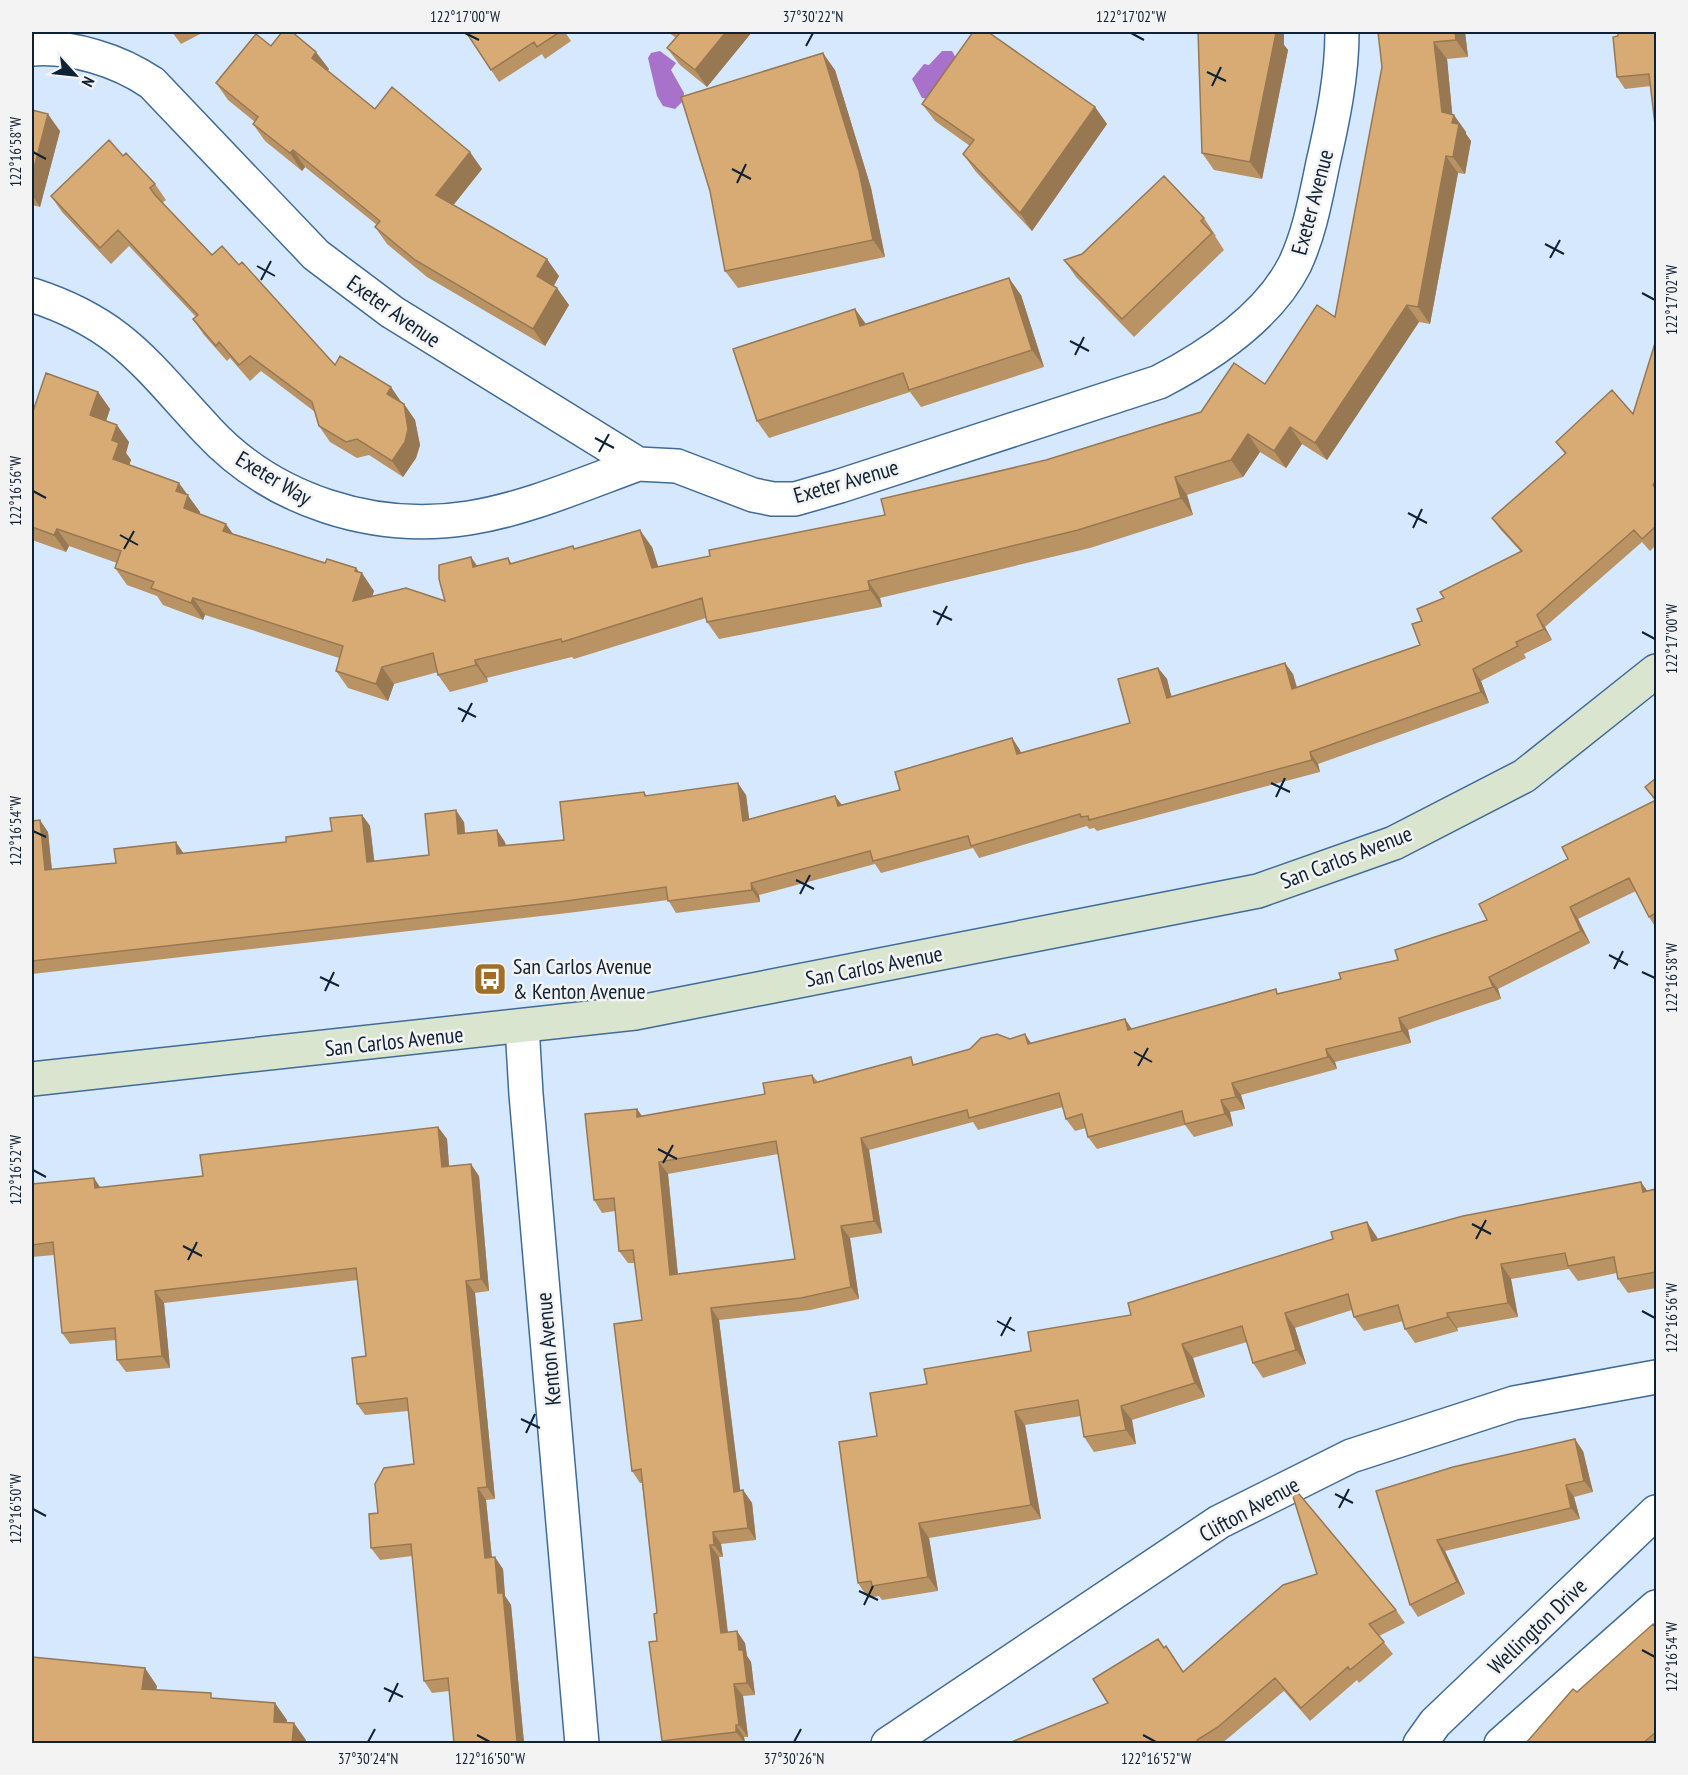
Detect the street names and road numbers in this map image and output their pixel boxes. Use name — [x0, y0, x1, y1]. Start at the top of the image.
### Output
street label: Exeter Avenue — [1285, 146, 1339, 258]
street label: Exeter Avenue — [342, 269, 446, 353]
street label: Exeter Way — [231, 444, 318, 512]
street label: Exeter Avenue — [790, 453, 902, 509]
street label: San Carlos Avenue — [1276, 819, 1416, 895]
street label: San Carlos Avenue — [803, 939, 945, 993]
street label: San Carlos Avenue — [323, 1020, 465, 1062]
street label: Kenton Avenue — [529, 1291, 567, 1407]
street label: Clifton Avenue — [1194, 1470, 1304, 1548]
street label: Wellington Drive — [1482, 1572, 1592, 1680]

